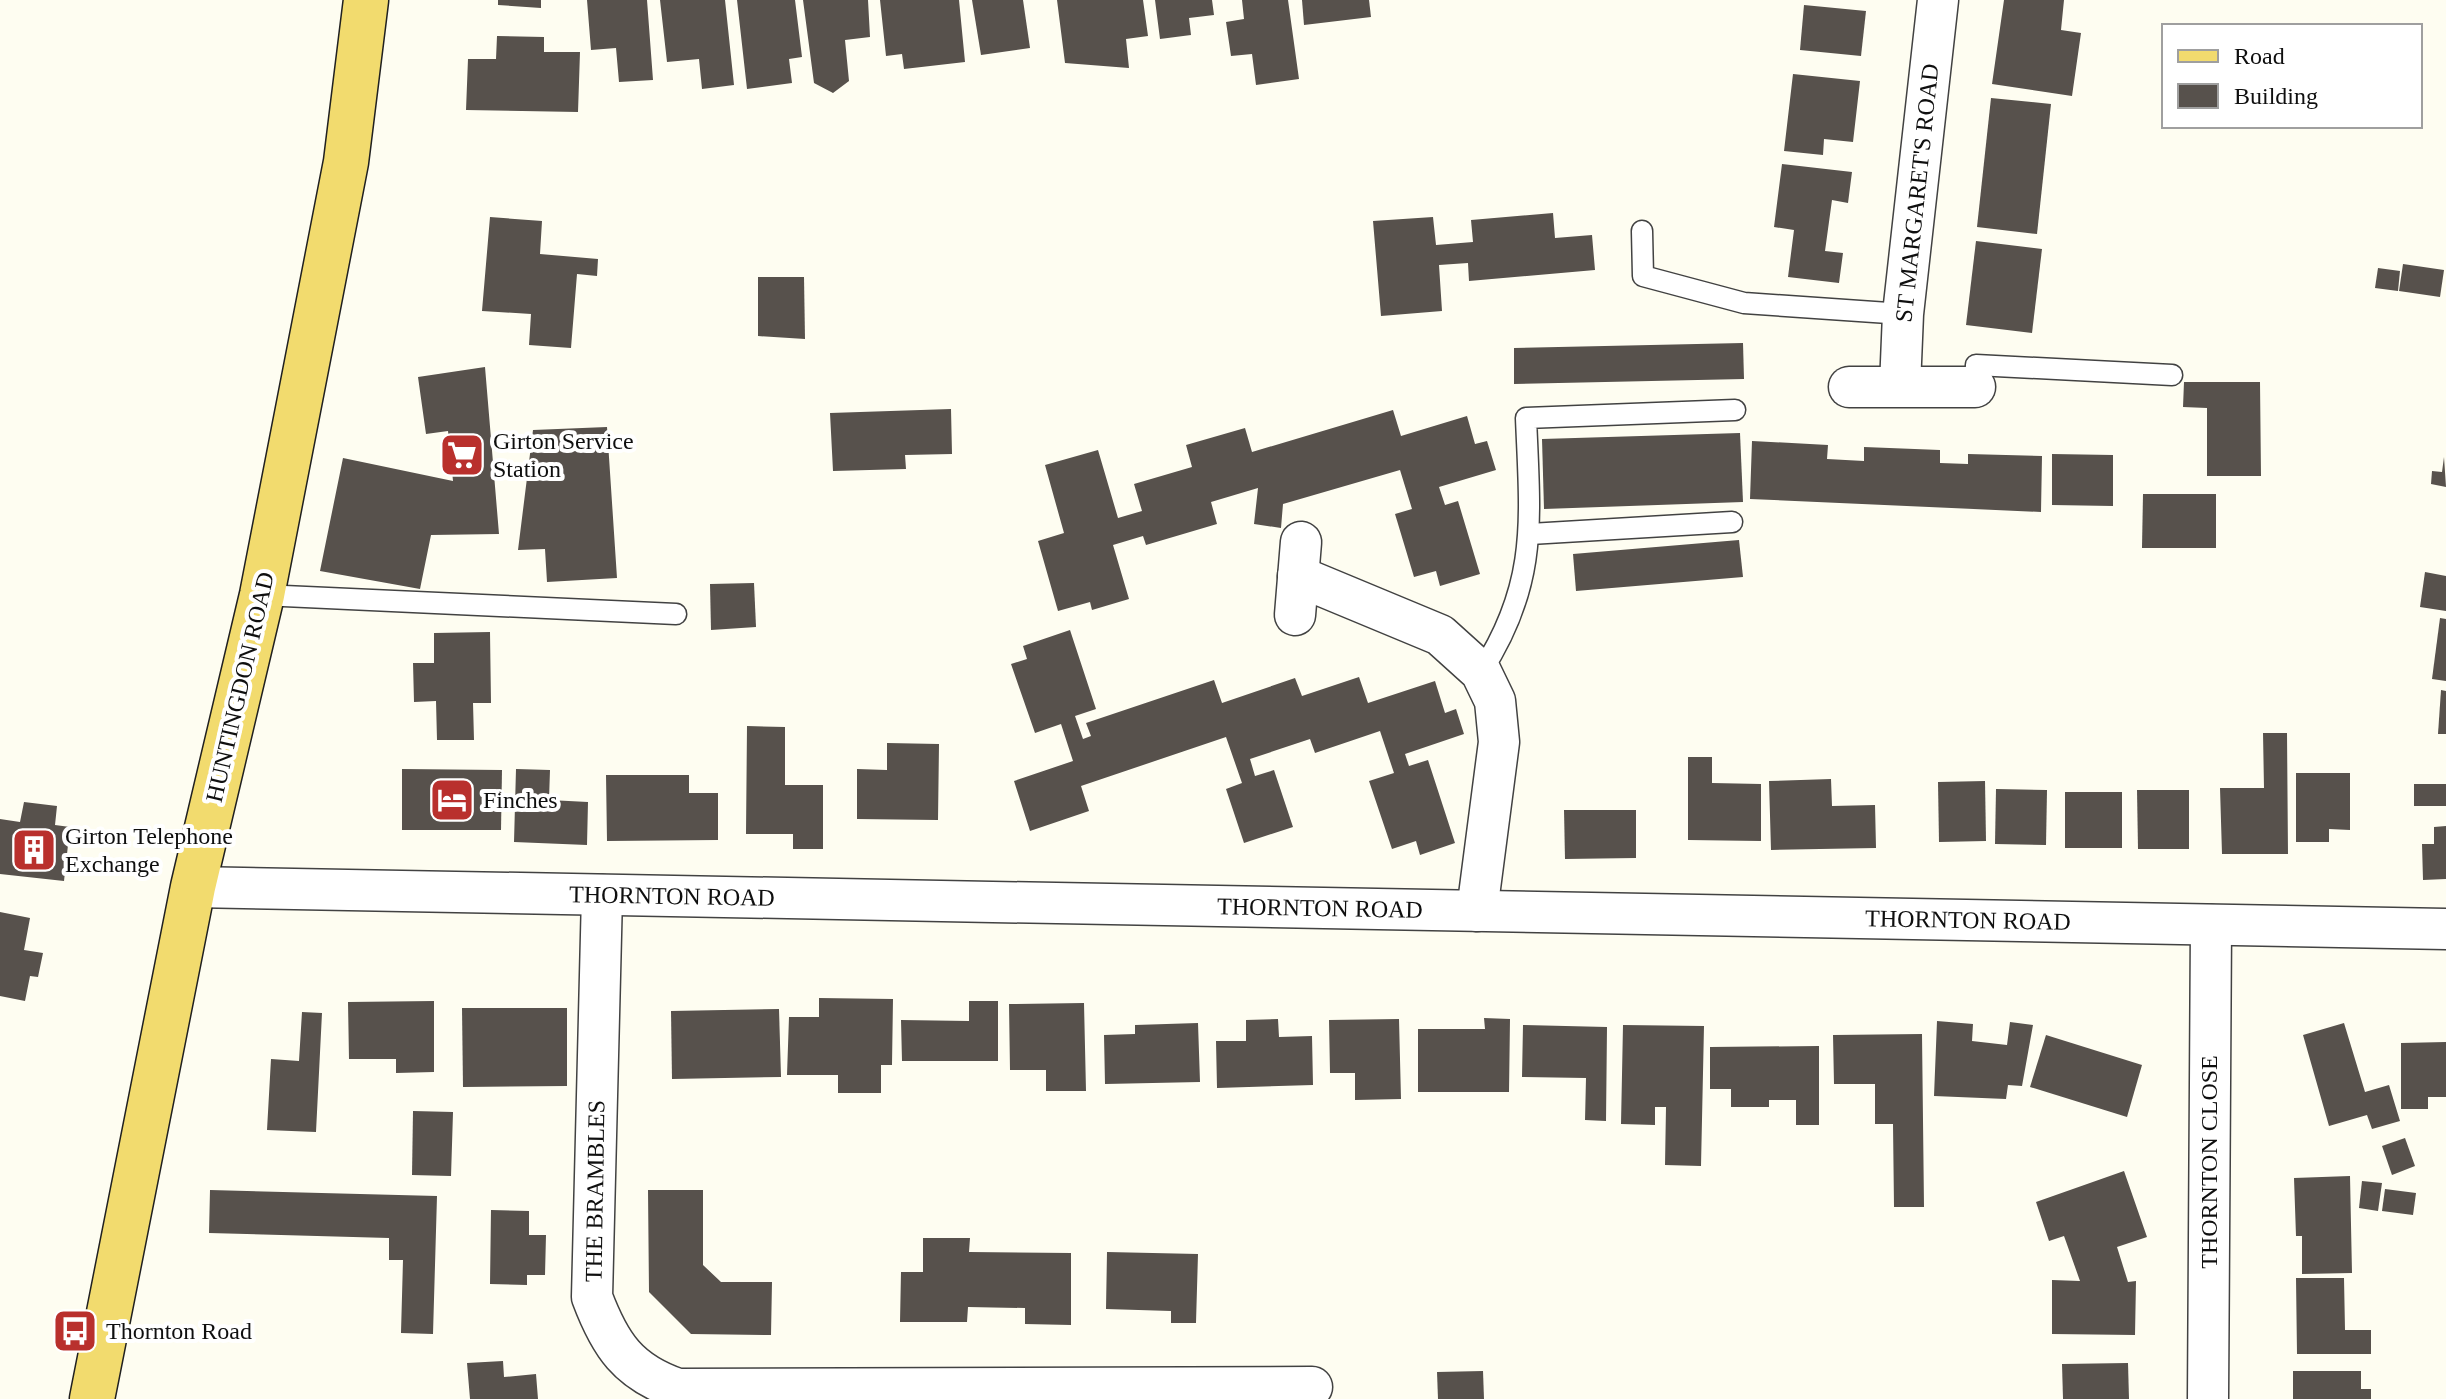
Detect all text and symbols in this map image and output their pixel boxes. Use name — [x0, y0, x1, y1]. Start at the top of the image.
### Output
legend — [2162, 24, 2422, 128]
text: Road — [2234, 43, 2285, 69]
street label: ST MARGARET'S ROAD — [1890, 62, 1944, 324]
text: Building — [2234, 83, 2318, 109]
place label: Girton Service Station — [493, 428, 634, 482]
supermarket icon: Girton Service Station — [438, 431, 486, 479]
street label: HUNTINGDON ROAD — [201, 569, 279, 805]
hotel icon: Finches — [428, 776, 476, 824]
place label: Finches — [483, 787, 558, 813]
place label: Girton Telephone Exchange — [65, 823, 233, 877]
building icon: Girton Telephone Exchange — [10, 826, 58, 874]
street label: THORNTON ROAD — [569, 881, 775, 911]
street label: THORNTON ROAD — [1217, 893, 1423, 923]
street label: THORNTON ROAD — [1865, 905, 2071, 935]
street label: THORNTON CLOSE — [2196, 1055, 2222, 1269]
street label: THE BRAMBLES — [580, 1100, 610, 1282]
bus stop icon: Thornton Road — [51, 1307, 99, 1355]
place label: Thornton Road — [106, 1318, 252, 1344]

